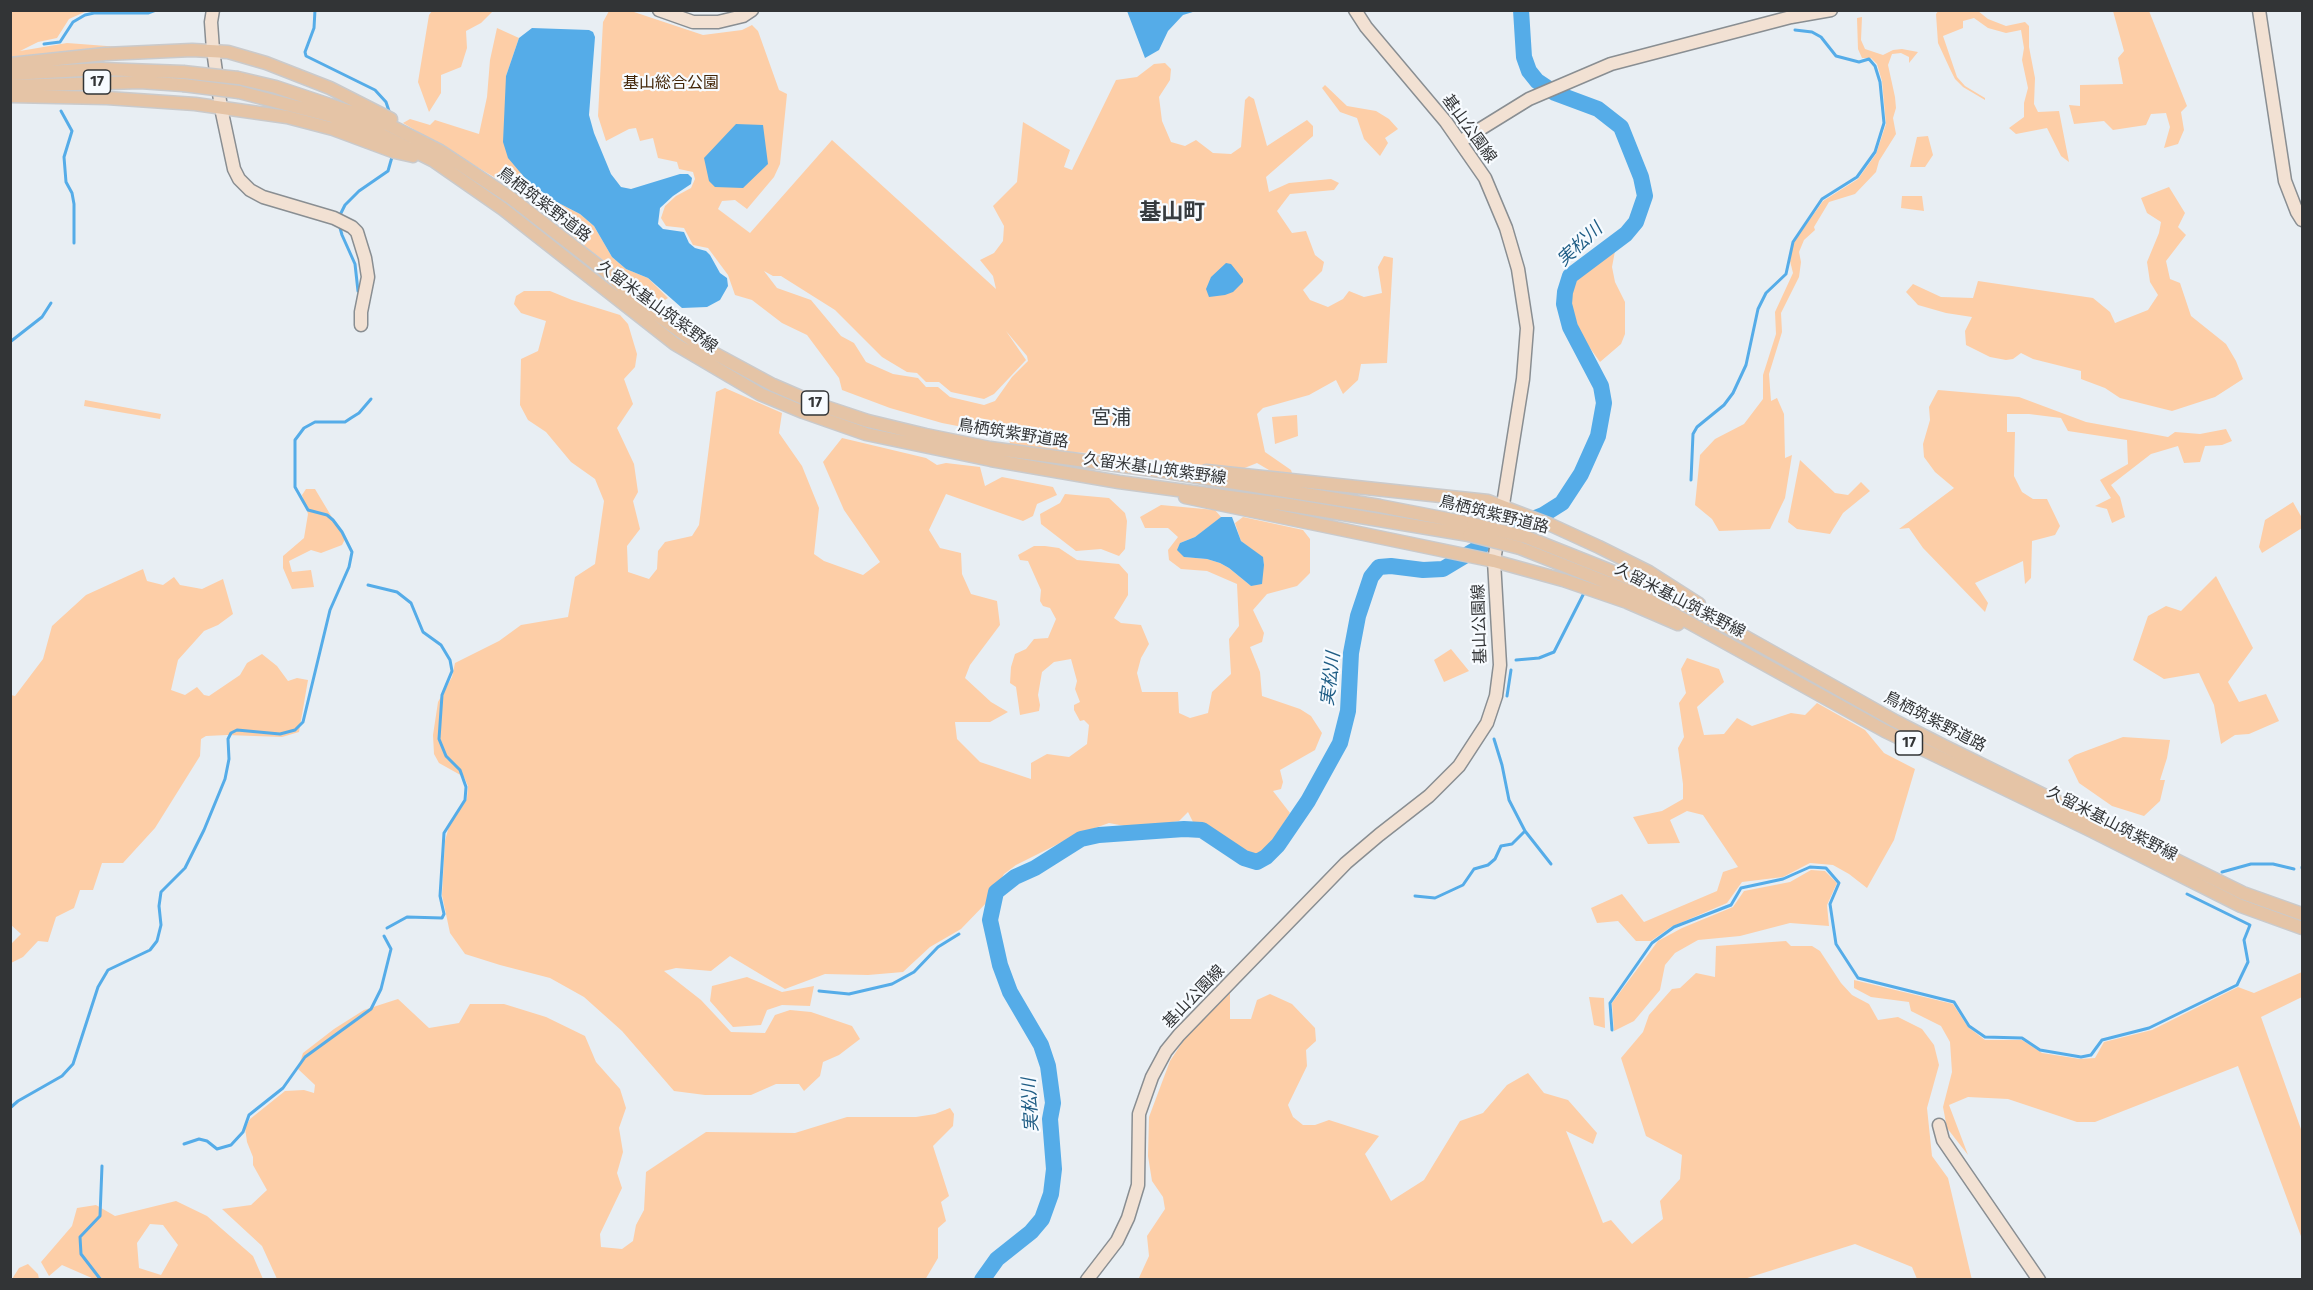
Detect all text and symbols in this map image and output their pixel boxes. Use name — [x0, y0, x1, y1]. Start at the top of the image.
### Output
road number: 17 — [84, 70, 110, 94]
park label: 基山総合公園 — [623, 74, 719, 94]
street label: 基山公園線 — [1438, 91, 1500, 167]
street label: 鳥栖筑紫野道路 — [493, 164, 595, 246]
district label: 基山町 — [1139, 200, 1205, 226]
water label: 実松川 — [1553, 219, 1607, 271]
street label: 久留米基山筑紫野線 — [593, 257, 721, 357]
road number: 17 — [802, 391, 828, 415]
district label: 宮浦 — [1091, 406, 1131, 430]
street label: 鳥栖筑紫野道路 — [956, 416, 1070, 452]
street label: 久留米基山筑紫野線 — [1082, 449, 1228, 489]
street label: 鳥栖筑紫野道路 — [1437, 492, 1551, 538]
street label: 久留米基山筑紫野線 — [1611, 560, 1749, 642]
street label: 基山公園線 — [1469, 584, 1491, 664]
water label: 実松川 — [1317, 651, 1345, 707]
street label: 鳥栖筑紫野道路 — [1881, 688, 1989, 756]
road number: 17 — [1896, 731, 1922, 755]
street label: 久留米基山筑紫野線 — [2043, 783, 2181, 865]
street label: 基山公園線 — [1159, 962, 1229, 1032]
water label: 実松川 — [1019, 1077, 1043, 1133]

